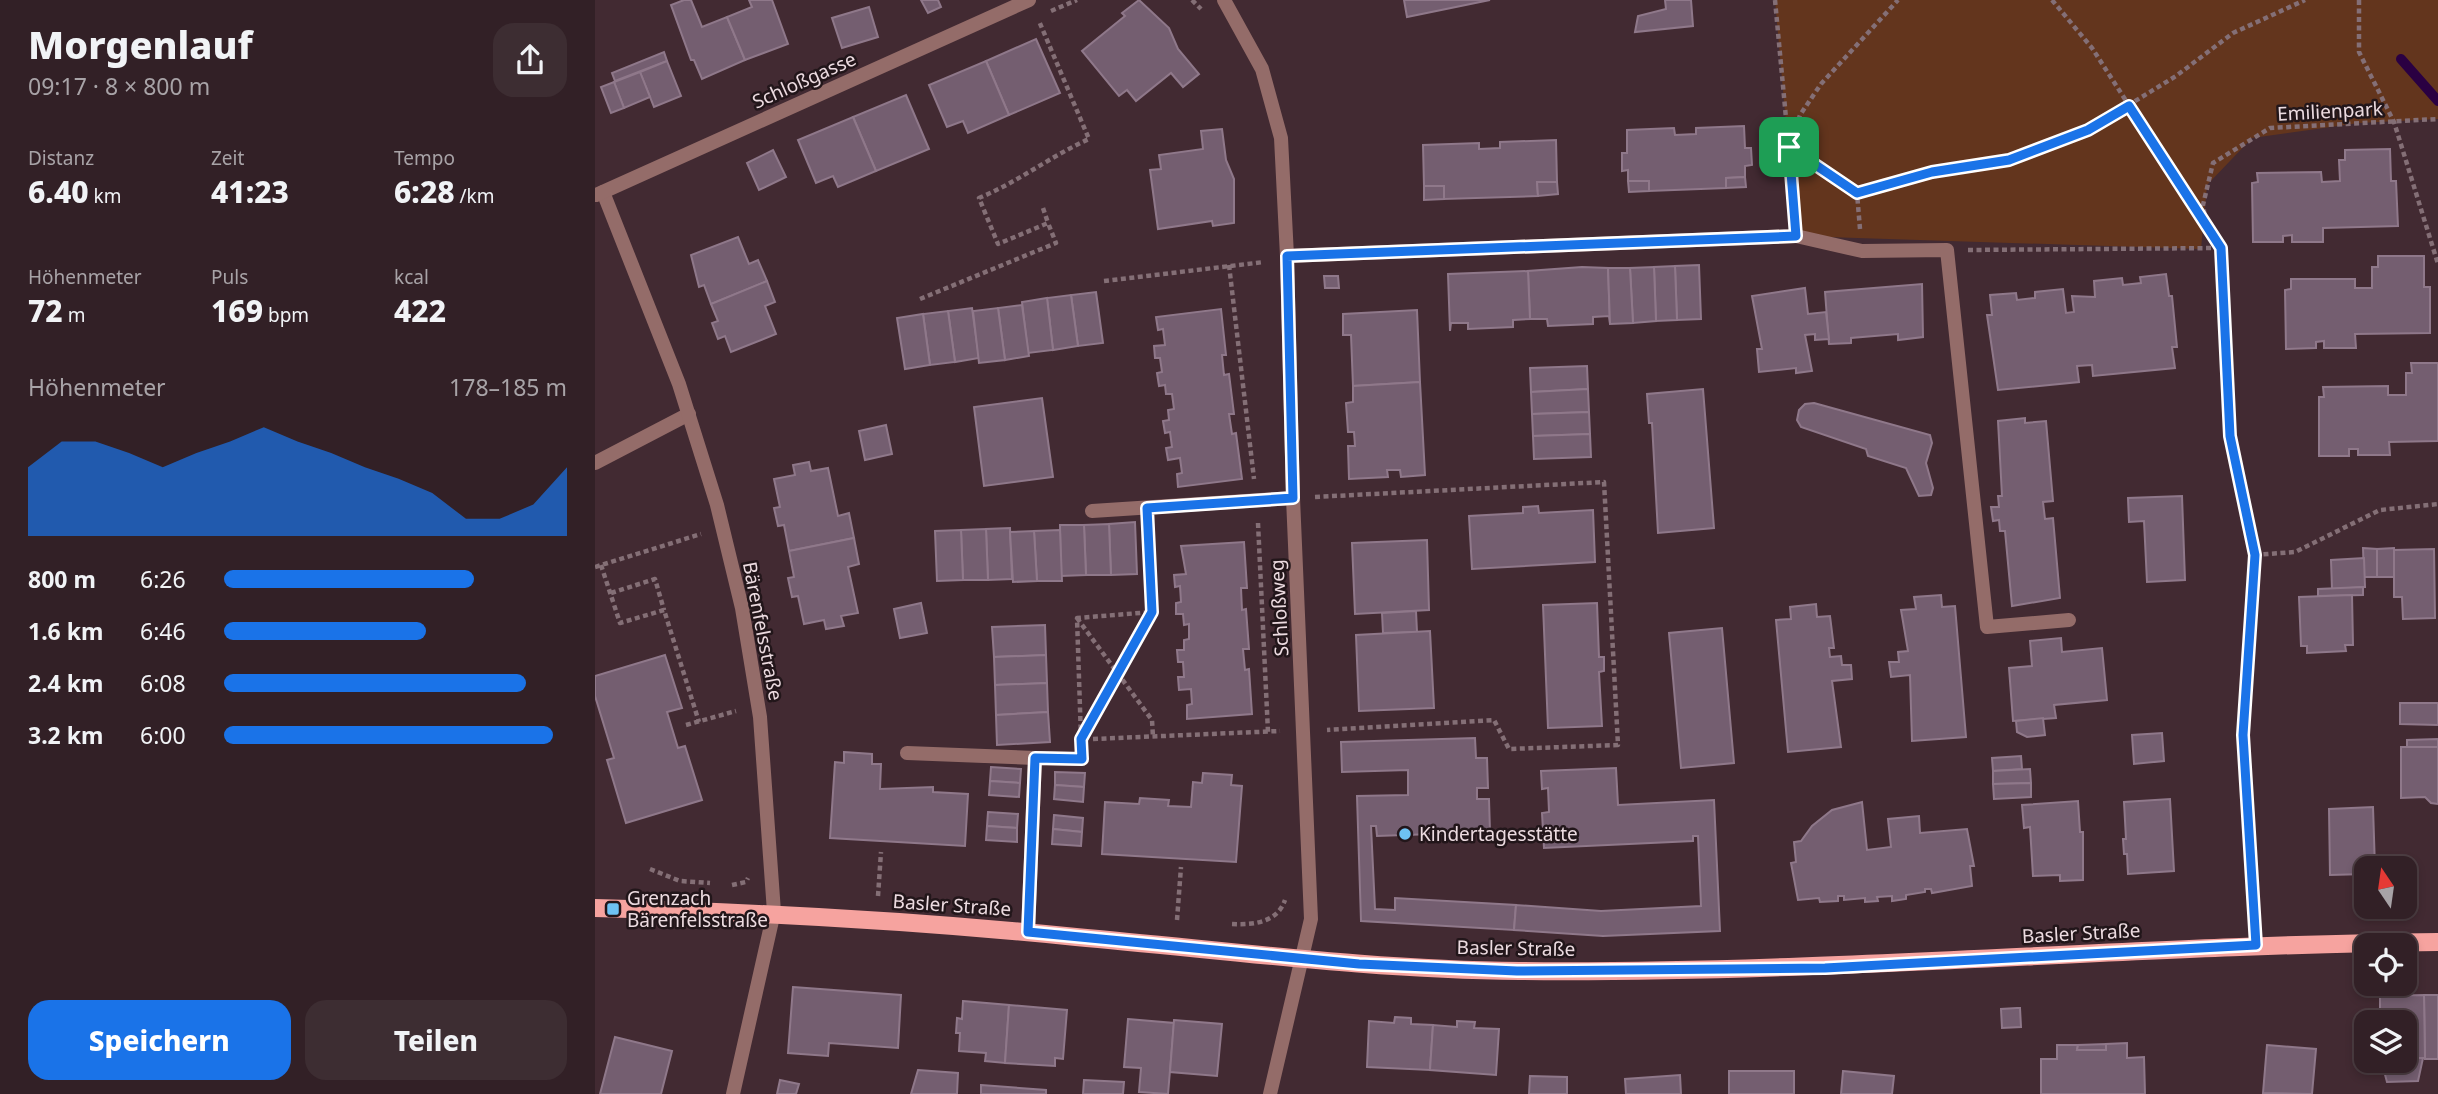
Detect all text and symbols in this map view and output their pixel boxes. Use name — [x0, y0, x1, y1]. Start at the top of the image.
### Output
text: Morgenlauf — [28, 18, 253, 70]
button: share — [493, 23, 567, 97]
street label: Schloßgasse — [748, 46, 860, 114]
text: 09:17 · 8 × 800 m — [28, 70, 210, 102]
street label: Emilienpark — [2276, 95, 2384, 127]
pin — [1759, 117, 1819, 177]
icon: arrive — [1770, 128, 1808, 166]
text: Distanz — [28, 145, 94, 171]
text: Zeit — [211, 145, 244, 171]
text: Tempo — [394, 145, 455, 171]
text: 6.40 — [28, 171, 89, 212]
text: 41:23 — [211, 171, 289, 212]
text: 6:28 — [394, 171, 455, 212]
text: km — [89, 183, 121, 209]
text: /km — [455, 183, 495, 209]
text: Höhenmeter — [28, 264, 142, 290]
text: Puls — [211, 264, 248, 290]
text: kcal — [394, 264, 429, 290]
text: 72 — [28, 290, 63, 331]
text: 169 — [211, 290, 263, 331]
text: 422 — [394, 290, 446, 331]
text: m — [63, 302, 85, 328]
text: bpm — [263, 302, 309, 328]
text: Höhenmeter — [28, 371, 166, 403]
text: 178–185 m — [449, 371, 567, 403]
street label: Bärenfelsstraße — [737, 559, 789, 703]
street label: Schloßweg — [1263, 559, 1295, 657]
text: 800 m — [28, 563, 96, 595]
text: 6:26 — [140, 563, 186, 595]
text: 1.6 km — [28, 615, 103, 647]
text: 6:46 — [140, 615, 186, 647]
text: 2.4 km — [28, 667, 103, 699]
text: 6:08 — [140, 667, 186, 699]
text: 3.2 km — [28, 719, 103, 751]
text: 6:00 — [140, 719, 186, 751]
place label: Kindertagesstätte — [1419, 821, 1578, 847]
marker: Kindertagesstätte — [1397, 826, 1413, 842]
north arrow — [2354, 856, 2417, 919]
map controls — [2354, 856, 2417, 1073]
place label: Grenzach Bärenfelsstraße — [627, 885, 768, 933]
street label: Basler Straße — [892, 888, 1012, 922]
marker: Grenzach Bärenfelsstraße — [605, 901, 621, 917]
street label: Basler Straße — [2021, 917, 2141, 949]
button: locate — [2354, 933, 2417, 996]
street label: Basler Straße — [1456, 934, 1576, 962]
button: Speichern — [28, 1000, 291, 1080]
button: Teilen — [305, 1000, 567, 1080]
button: layers — [2354, 1010, 2417, 1073]

